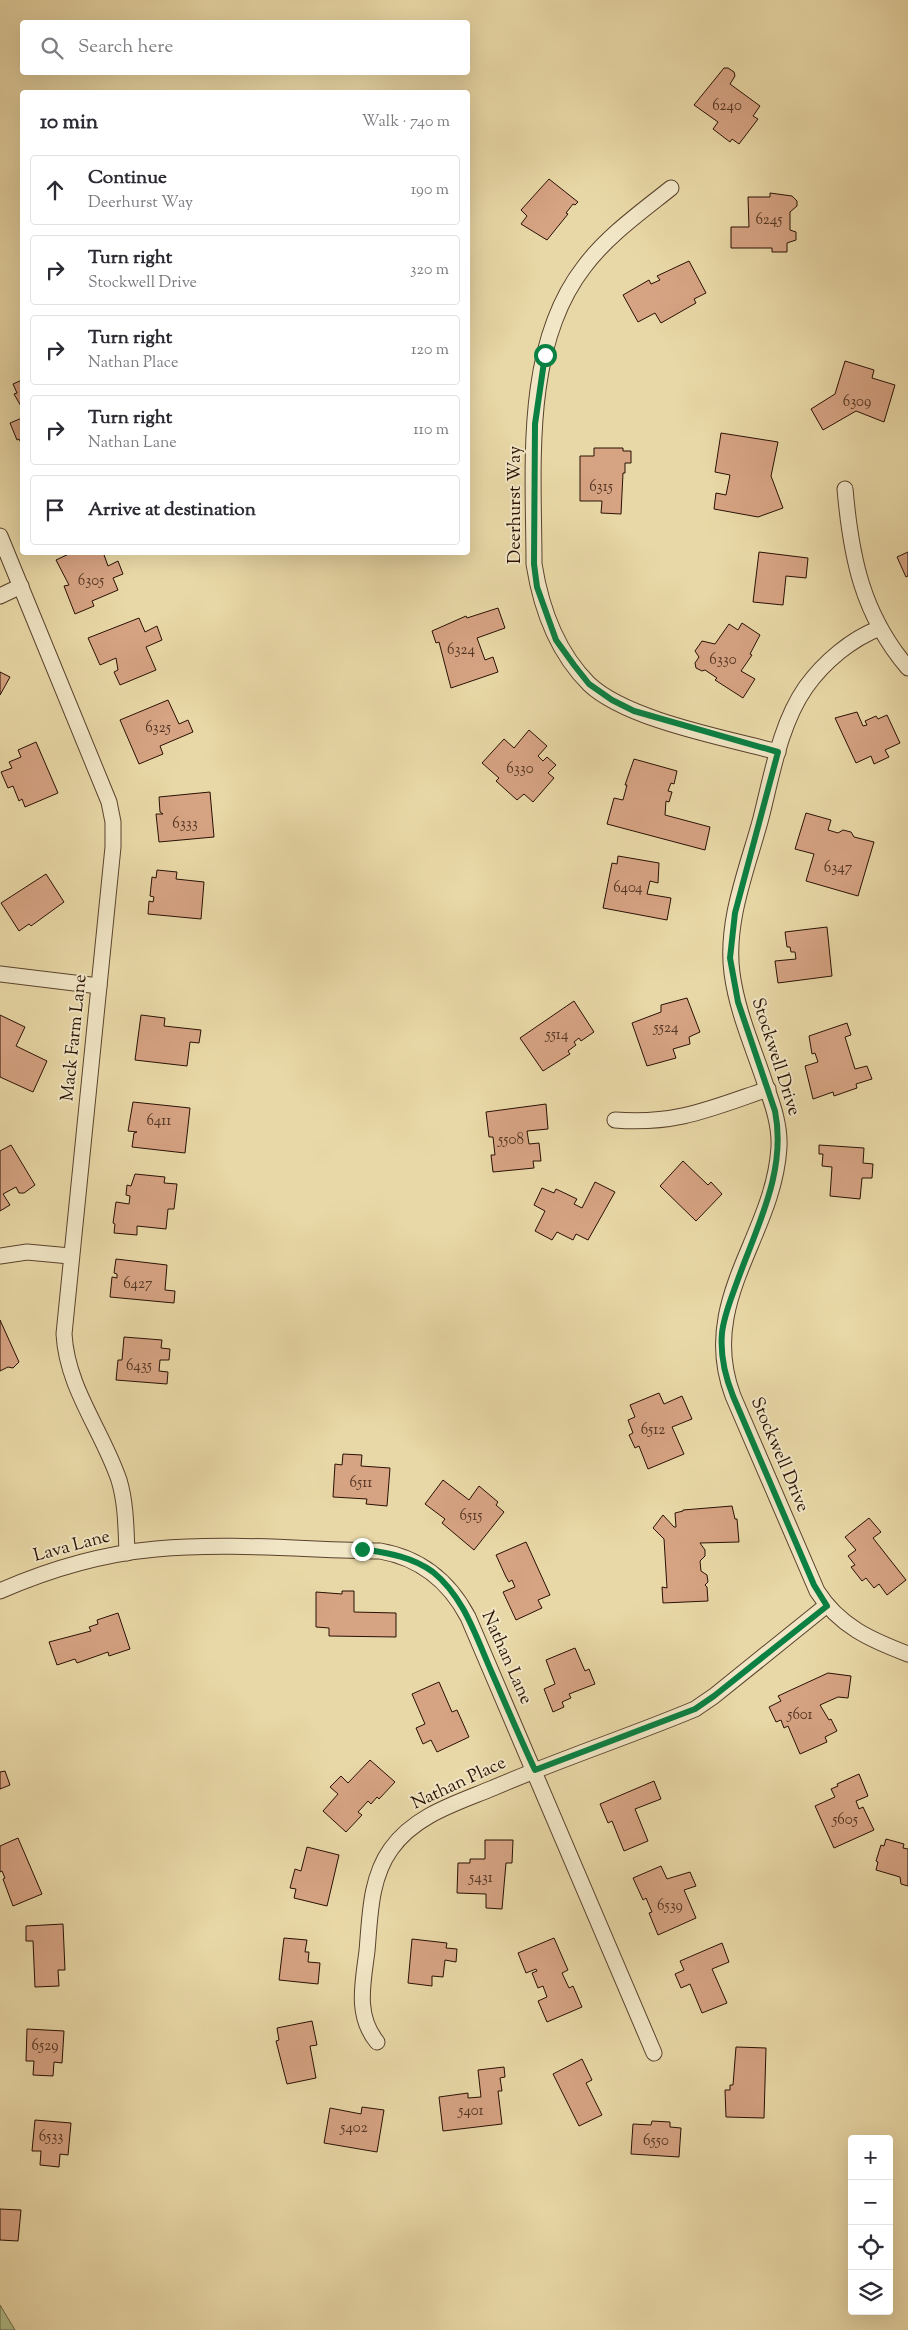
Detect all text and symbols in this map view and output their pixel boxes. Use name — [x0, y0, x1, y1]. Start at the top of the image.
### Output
search box — [20, 20, 470, 75]
icon: search — [38, 34, 66, 62]
text: Search here — [78, 34, 173, 61]
house number: 6240 — [712, 96, 742, 117]
text: 10 min — [40, 108, 98, 138]
text: Walk · 740 m — [362, 111, 450, 134]
text: Continue — [88, 165, 167, 192]
icon: ahead — [41, 176, 69, 204]
text: 190 m — [411, 179, 449, 202]
text: Deerhurst Way — [88, 192, 193, 215]
house number: 6245 — [755, 210, 783, 231]
text: Turn right — [88, 245, 172, 272]
icon: right — [41, 256, 69, 284]
text: 320 m — [410, 259, 449, 282]
text: Stockwell Drive — [88, 272, 197, 295]
text: Turn right — [88, 325, 172, 352]
icon: right — [41, 336, 69, 364]
text: 120 m — [411, 339, 449, 362]
route start — [534, 344, 557, 367]
text: Nathan Place — [88, 352, 178, 375]
house number: 6309 — [843, 392, 871, 413]
text: Turn right — [88, 405, 172, 432]
icon: right — [41, 416, 69, 444]
text: 110 m — [413, 419, 449, 442]
text: Nathan Lane — [88, 432, 177, 455]
street label: Deerhurst Way — [503, 446, 529, 564]
house number: 6315 — [589, 477, 613, 498]
icon: arrive — [41, 496, 69, 524]
text: Arrive at destination — [88, 497, 256, 524]
house number: 6305 — [78, 571, 104, 592]
house number: 6324 — [447, 640, 475, 661]
house number: 6330 — [709, 650, 737, 671]
house number: 6325 — [145, 718, 171, 739]
house number: 6330 — [506, 759, 534, 780]
house number: 6333 — [172, 814, 198, 835]
house number: 6347 — [824, 858, 853, 879]
house number: 6404 — [613, 878, 643, 899]
street label: Mack Farm Lane — [55, 973, 95, 1103]
street label: Stockwell Drive — [744, 995, 806, 1119]
house number: 5524 — [653, 1018, 679, 1039]
house number: 5514 — [544, 1025, 569, 1046]
house number: 6411 — [147, 1111, 171, 1132]
house number: 5508 — [497, 1130, 524, 1151]
house number: 6427 — [123, 1274, 153, 1295]
house number: 6435 — [126, 1356, 152, 1377]
street label: Stockwell Drive — [743, 1393, 815, 1517]
house number: 6512 — [641, 1420, 665, 1441]
house number: 6511 — [350, 1473, 372, 1494]
house number: 6515 — [460, 1506, 482, 1527]
street label: Lava Lane — [31, 1524, 113, 1570]
route end — [351, 1538, 374, 1561]
street label: Nathan Lane — [474, 1607, 538, 1709]
house number: 5601 — [786, 1705, 813, 1726]
street label: Nathan Place — [407, 1751, 511, 1817]
house number: 5605 — [831, 1810, 858, 1831]
house number: 5431 — [468, 1868, 493, 1889]
house number: 6539 — [657, 1896, 683, 1917]
house number: 6529 — [32, 2036, 58, 2057]
house number: 5401 — [457, 2101, 484, 2122]
house number: 5402 — [339, 2118, 368, 2139]
house number: 6533 — [39, 2127, 63, 2148]
house number: 6550 — [643, 2131, 669, 2152]
map controls — [848, 2135, 893, 2315]
button: + — [848, 2135, 893, 2180]
button: − — [848, 2180, 893, 2225]
button: locate — [848, 2225, 893, 2270]
button: layers — [848, 2270, 893, 2315]

